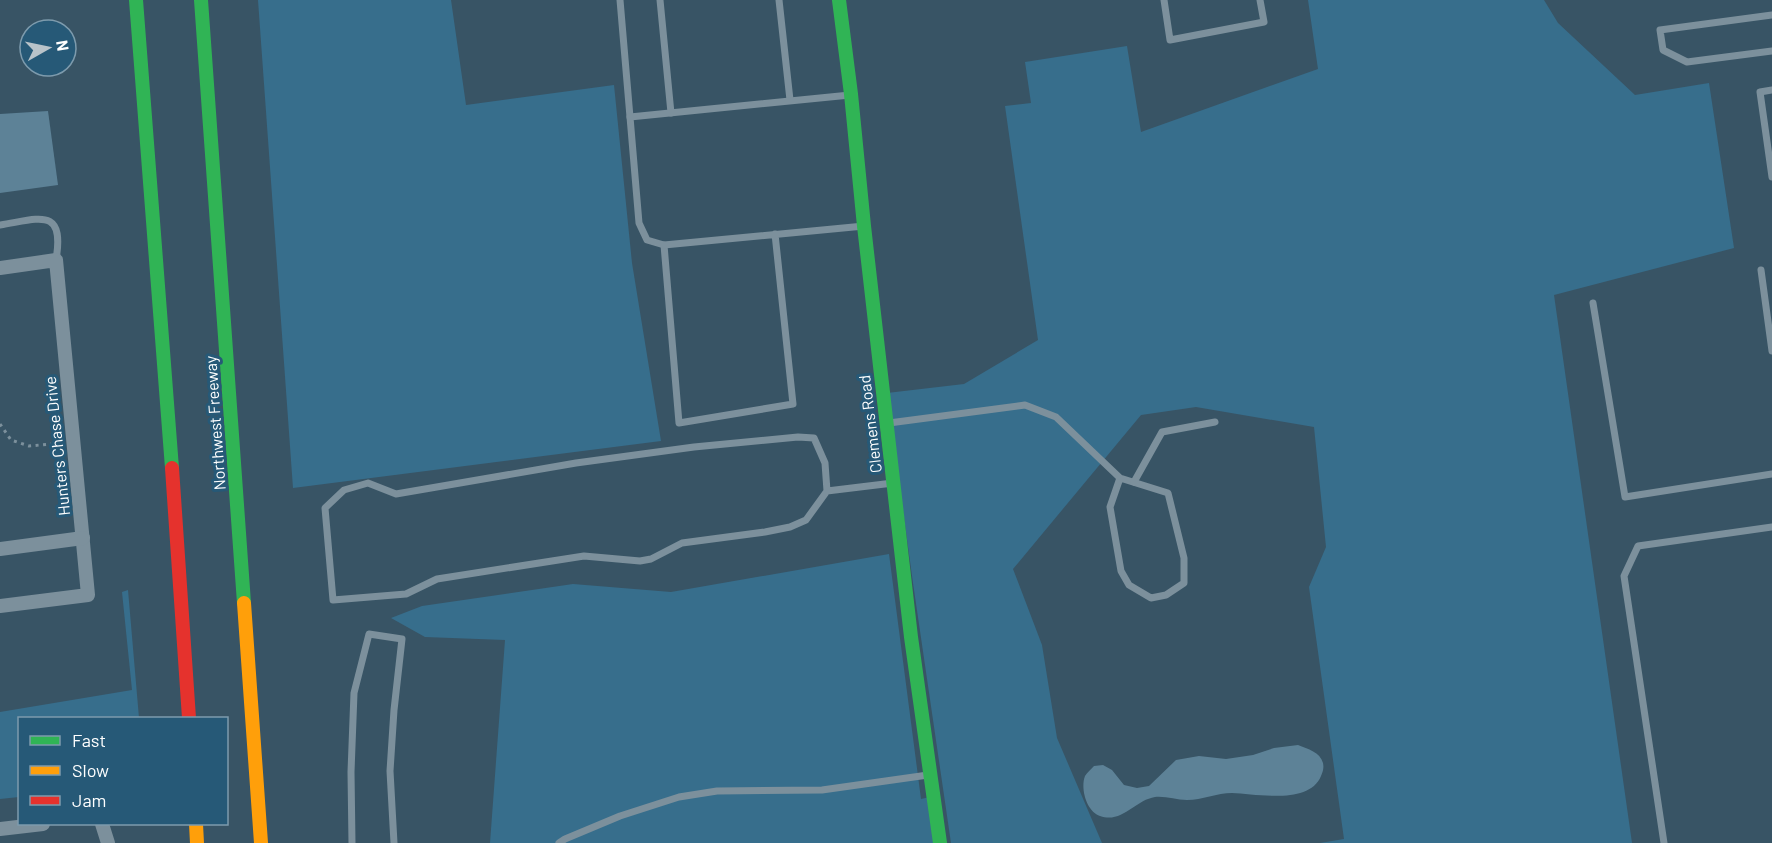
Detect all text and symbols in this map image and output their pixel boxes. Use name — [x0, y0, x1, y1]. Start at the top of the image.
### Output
north arrow — [18, 18, 78, 78]
text: N — [53, 39, 74, 52]
street label: Northwest Freeway — [200, 355, 229, 491]
street label: Clemens Road — [854, 374, 885, 474]
street label: Hunters Chase Drive — [40, 375, 73, 517]
legend — [18, 717, 228, 825]
text: Fast — [72, 729, 106, 751]
text: Slow — [72, 759, 109, 781]
text: Jam — [72, 789, 106, 811]

